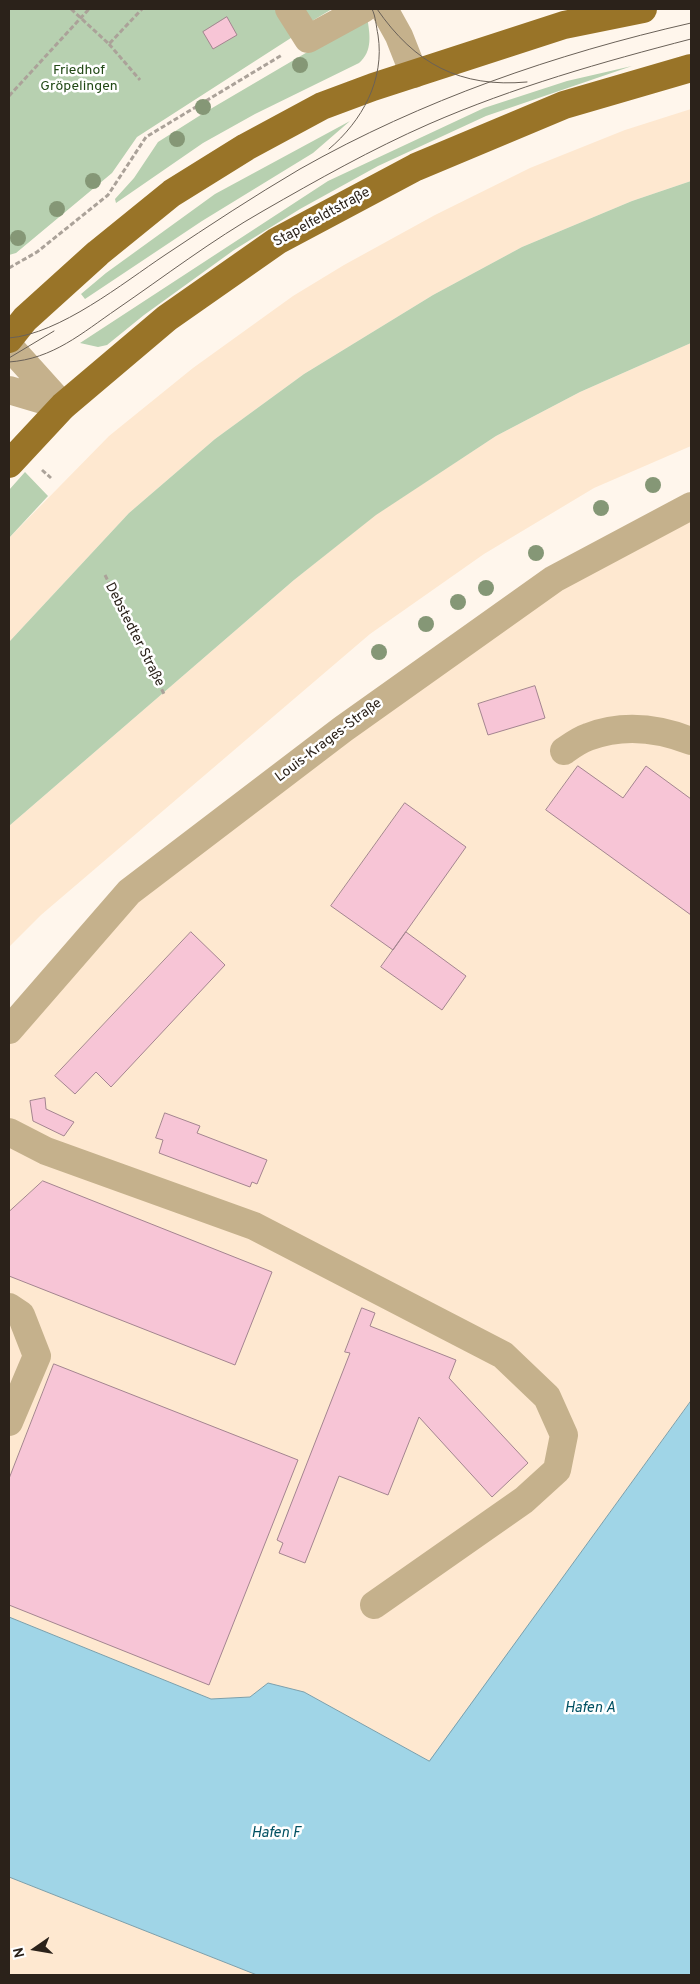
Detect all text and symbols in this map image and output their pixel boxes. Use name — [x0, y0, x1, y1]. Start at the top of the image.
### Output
park label: Friedhof Gröpelingen — [40, 63, 118, 95]
street label: Stapelfeldtstraße — [271, 185, 373, 251]
street label: Debstedter Straße — [101, 580, 167, 690]
street label: Louis-Krages-Straße — [272, 695, 386, 787]
water label: Hafen A — [565, 1700, 615, 1718]
water label: Hafen F — [251, 1825, 301, 1843]
north arrow — [10, 1924, 60, 1974]
text: N — [10, 1946, 29, 1959]

